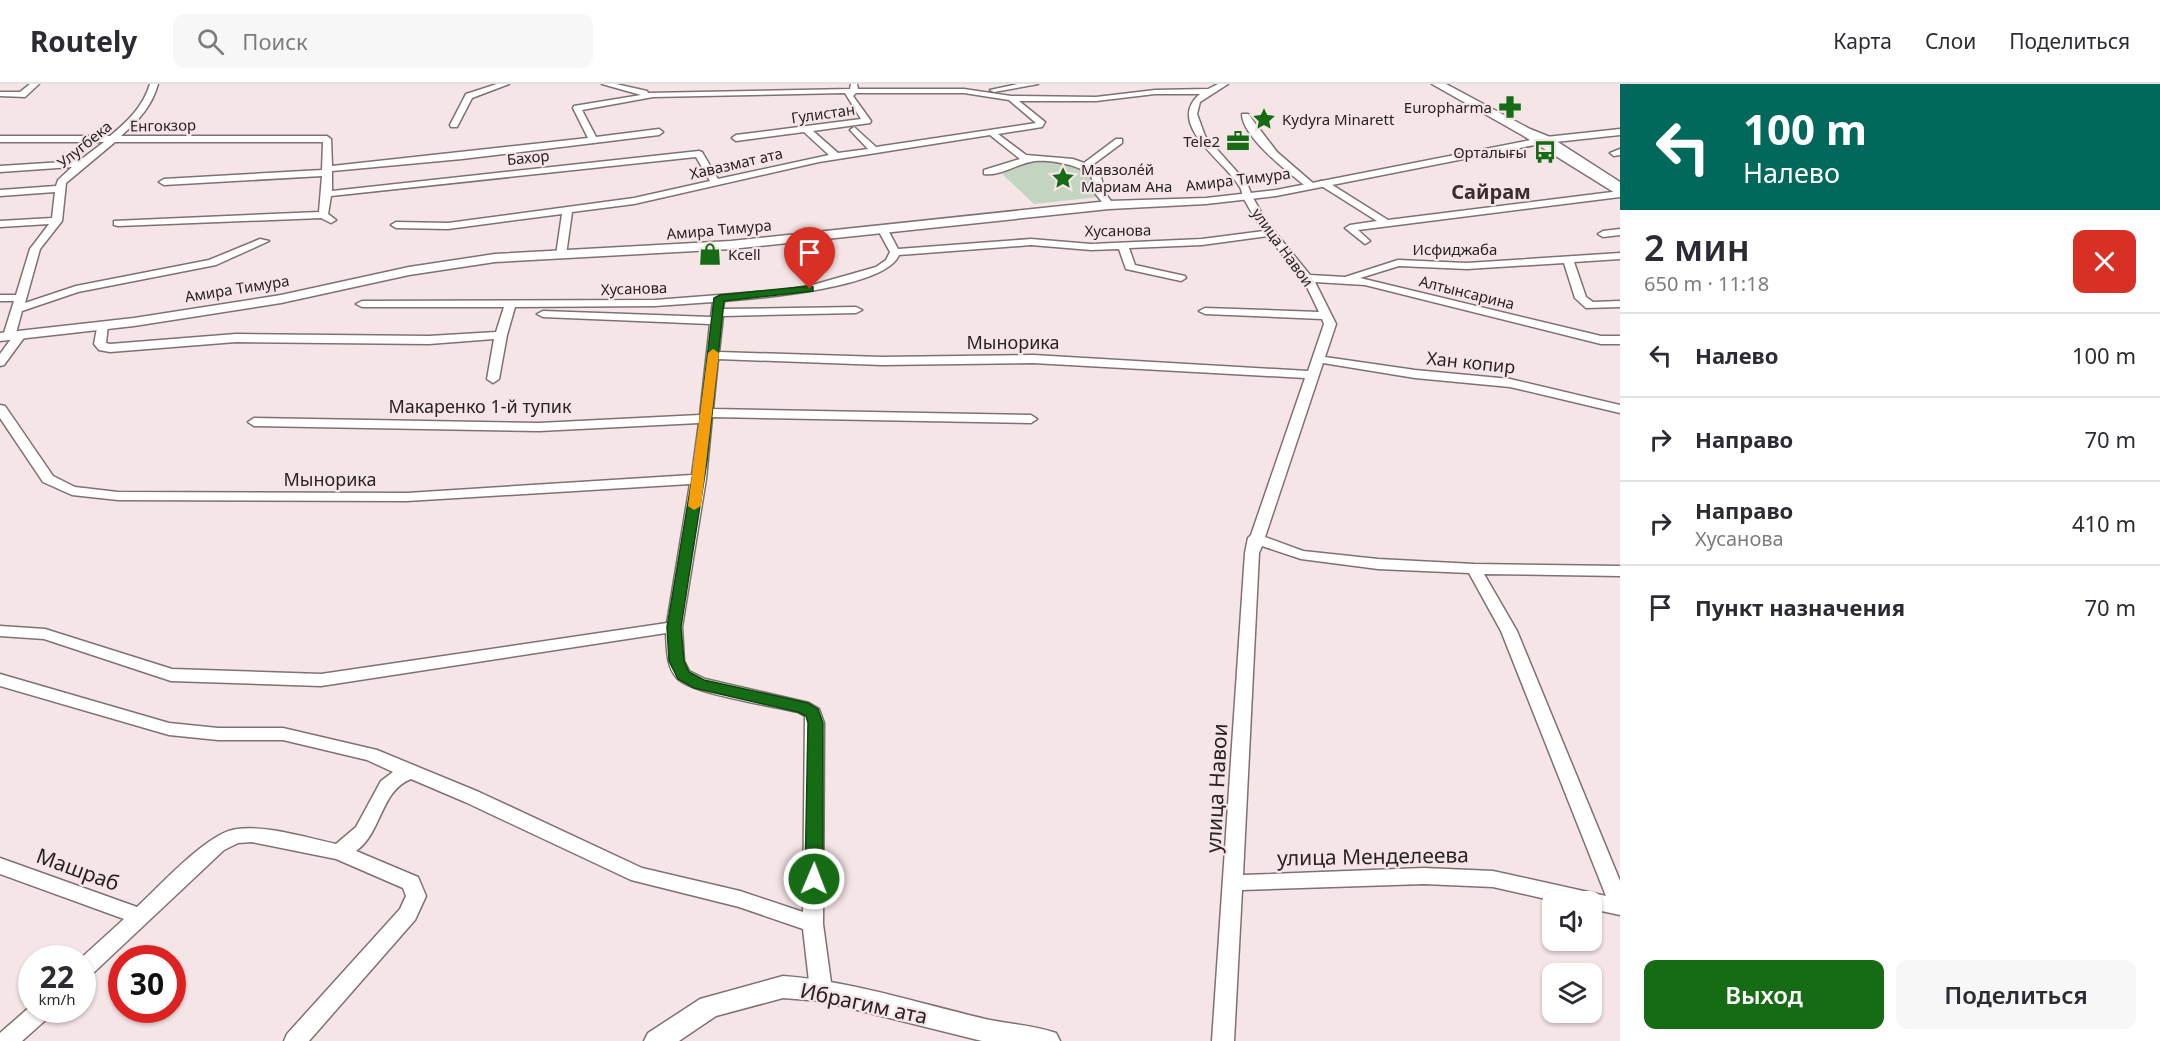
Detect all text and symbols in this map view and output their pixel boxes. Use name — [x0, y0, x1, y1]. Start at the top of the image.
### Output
search box — [173, 14, 593, 68]
text: Routely — [30, 22, 137, 60]
icon: search — [194, 25, 227, 58]
text: Поиск — [242, 26, 308, 56]
text: Карта — [1833, 27, 1892, 55]
text: Слои — [1925, 27, 1976, 55]
text: Поделиться — [2009, 27, 2130, 55]
pharmacy icon: Europharma — [1497, 94, 1523, 120]
place label: Europharma — [1404, 97, 1492, 117]
street label: Гулистан — [790, 99, 856, 127]
text: 100 m — [1743, 100, 1867, 157]
place icon: Kydyra Minarett — [1251, 106, 1277, 132]
icon: left — [1644, 108, 1722, 186]
place label: Kydyra Minarett — [1282, 109, 1395, 129]
street label: Енгокзор — [130, 114, 196, 136]
street label: Улугбека — [53, 116, 115, 172]
office icon: Tele2 — [1225, 128, 1251, 154]
place label: Tele2 — [1183, 131, 1220, 151]
bus stop icon: Орталығы — [1532, 139, 1558, 165]
place label: Орталығы — [1453, 142, 1527, 162]
street label: Хавазмат ата — [687, 143, 785, 183]
street label: Бахор — [506, 145, 550, 169]
text: Налево — [1743, 154, 1840, 191]
place label: Мавзоле́й Мариам Ана — [1081, 159, 1172, 196]
street label: Амира Тимура — [1184, 163, 1292, 195]
place icon: Мавзоле́й Мариам Ана — [1050, 165, 1076, 191]
district label: Сайрам — [1451, 178, 1531, 205]
street label: улица Навои — [1248, 204, 1318, 290]
street label: Амира Тимура — [666, 214, 772, 244]
street label: Хусанова — [1085, 219, 1151, 241]
text: 2 мин — [1644, 223, 1750, 272]
pin — [784, 227, 835, 289]
button: close — [2073, 230, 2136, 293]
icon: arrive — [793, 236, 826, 269]
street label: Исфиджаба — [1413, 239, 1497, 259]
shop icon: Kcell — [697, 241, 723, 267]
place label: Kcell — [728, 244, 761, 264]
street label: Амира Тимура — [183, 270, 291, 306]
street label: Алтынсарина — [1417, 270, 1517, 314]
text: 650 m · 11:18 — [1644, 270, 1769, 297]
street label: Хусанова — [600, 277, 668, 299]
street label: Мынорика — [966, 330, 1060, 354]
icon: left — [1644, 339, 1677, 372]
text: Налево — [1695, 340, 1778, 370]
text: 100 m — [2072, 340, 2136, 370]
street label: Хан копир — [1425, 345, 1517, 379]
street label: Макаренко 1-й тупик — [388, 394, 572, 418]
icon: right — [1644, 423, 1677, 456]
text: Направо — [1695, 424, 1793, 454]
text: 70 m — [2085, 424, 2136, 454]
street label: Мынорика — [283, 467, 377, 491]
text: Направо — [1695, 495, 1793, 525]
icon: right — [1644, 507, 1677, 540]
text: 410 m — [2072, 508, 2136, 538]
text: Хусанова — [1695, 525, 1784, 552]
icon: arrive — [1644, 591, 1677, 624]
text: Пункт назначения — [1695, 592, 1905, 622]
text: 70 m — [2085, 592, 2136, 622]
street label: улица Навои — [1199, 723, 1233, 853]
street label: улица Менделеева — [1277, 840, 1469, 872]
street label: Машраб — [33, 841, 123, 897]
position arrow — [782, 847, 846, 911]
map controls — [1542, 891, 1602, 1023]
button: sound — [1542, 891, 1602, 951]
speed limit sign: 30 — [108, 945, 186, 1023]
text: 22 — [40, 956, 74, 997]
button: Выход — [1644, 960, 1884, 1029]
button: Поделиться — [1896, 960, 2136, 1029]
button: layers — [1542, 963, 1602, 1023]
street label: Ибрагим ата — [798, 976, 930, 1030]
text: km/h — [39, 989, 75, 1009]

